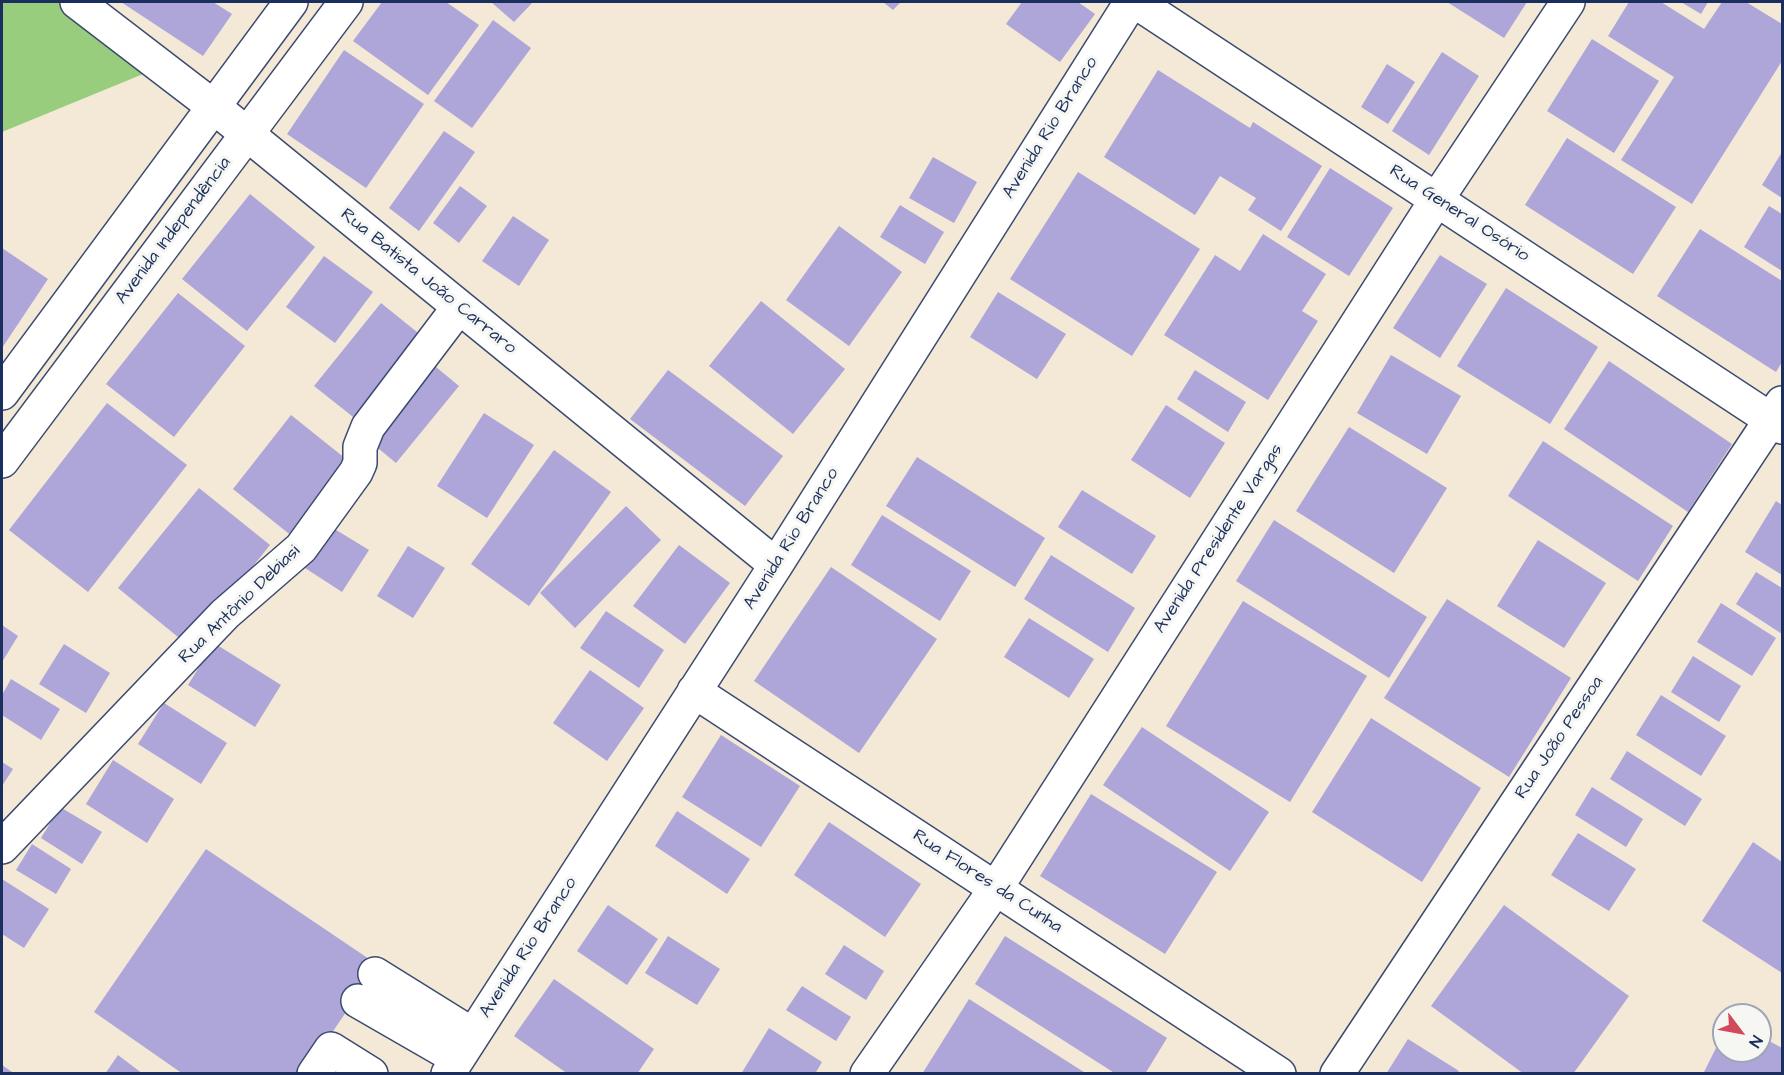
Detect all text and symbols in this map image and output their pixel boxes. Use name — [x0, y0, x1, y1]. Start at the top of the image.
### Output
street label: Avenida Rio Branco — [999, 53, 1103, 203]
street label: Avenida Independência — [112, 153, 236, 309]
street label: Rua General Osório — [1385, 161, 1533, 267]
street label: Rua Batista João Carraro — [336, 204, 520, 360]
street label: Avenida Presidente Vargas — [1150, 440, 1288, 638]
street label: Avenida Rio Branco — [740, 464, 844, 614]
street label: Rua Antônio Debiasi — [175, 541, 305, 669]
street label: Rua João Pessoa — [1511, 673, 1609, 803]
street label: Rua Flores da Cunha — [908, 825, 1066, 939]
street label: Avenida Rio Branco — [475, 874, 583, 1022]
north arrow — [1712, 1003, 1772, 1063]
text: N — [1744, 1031, 1768, 1052]

